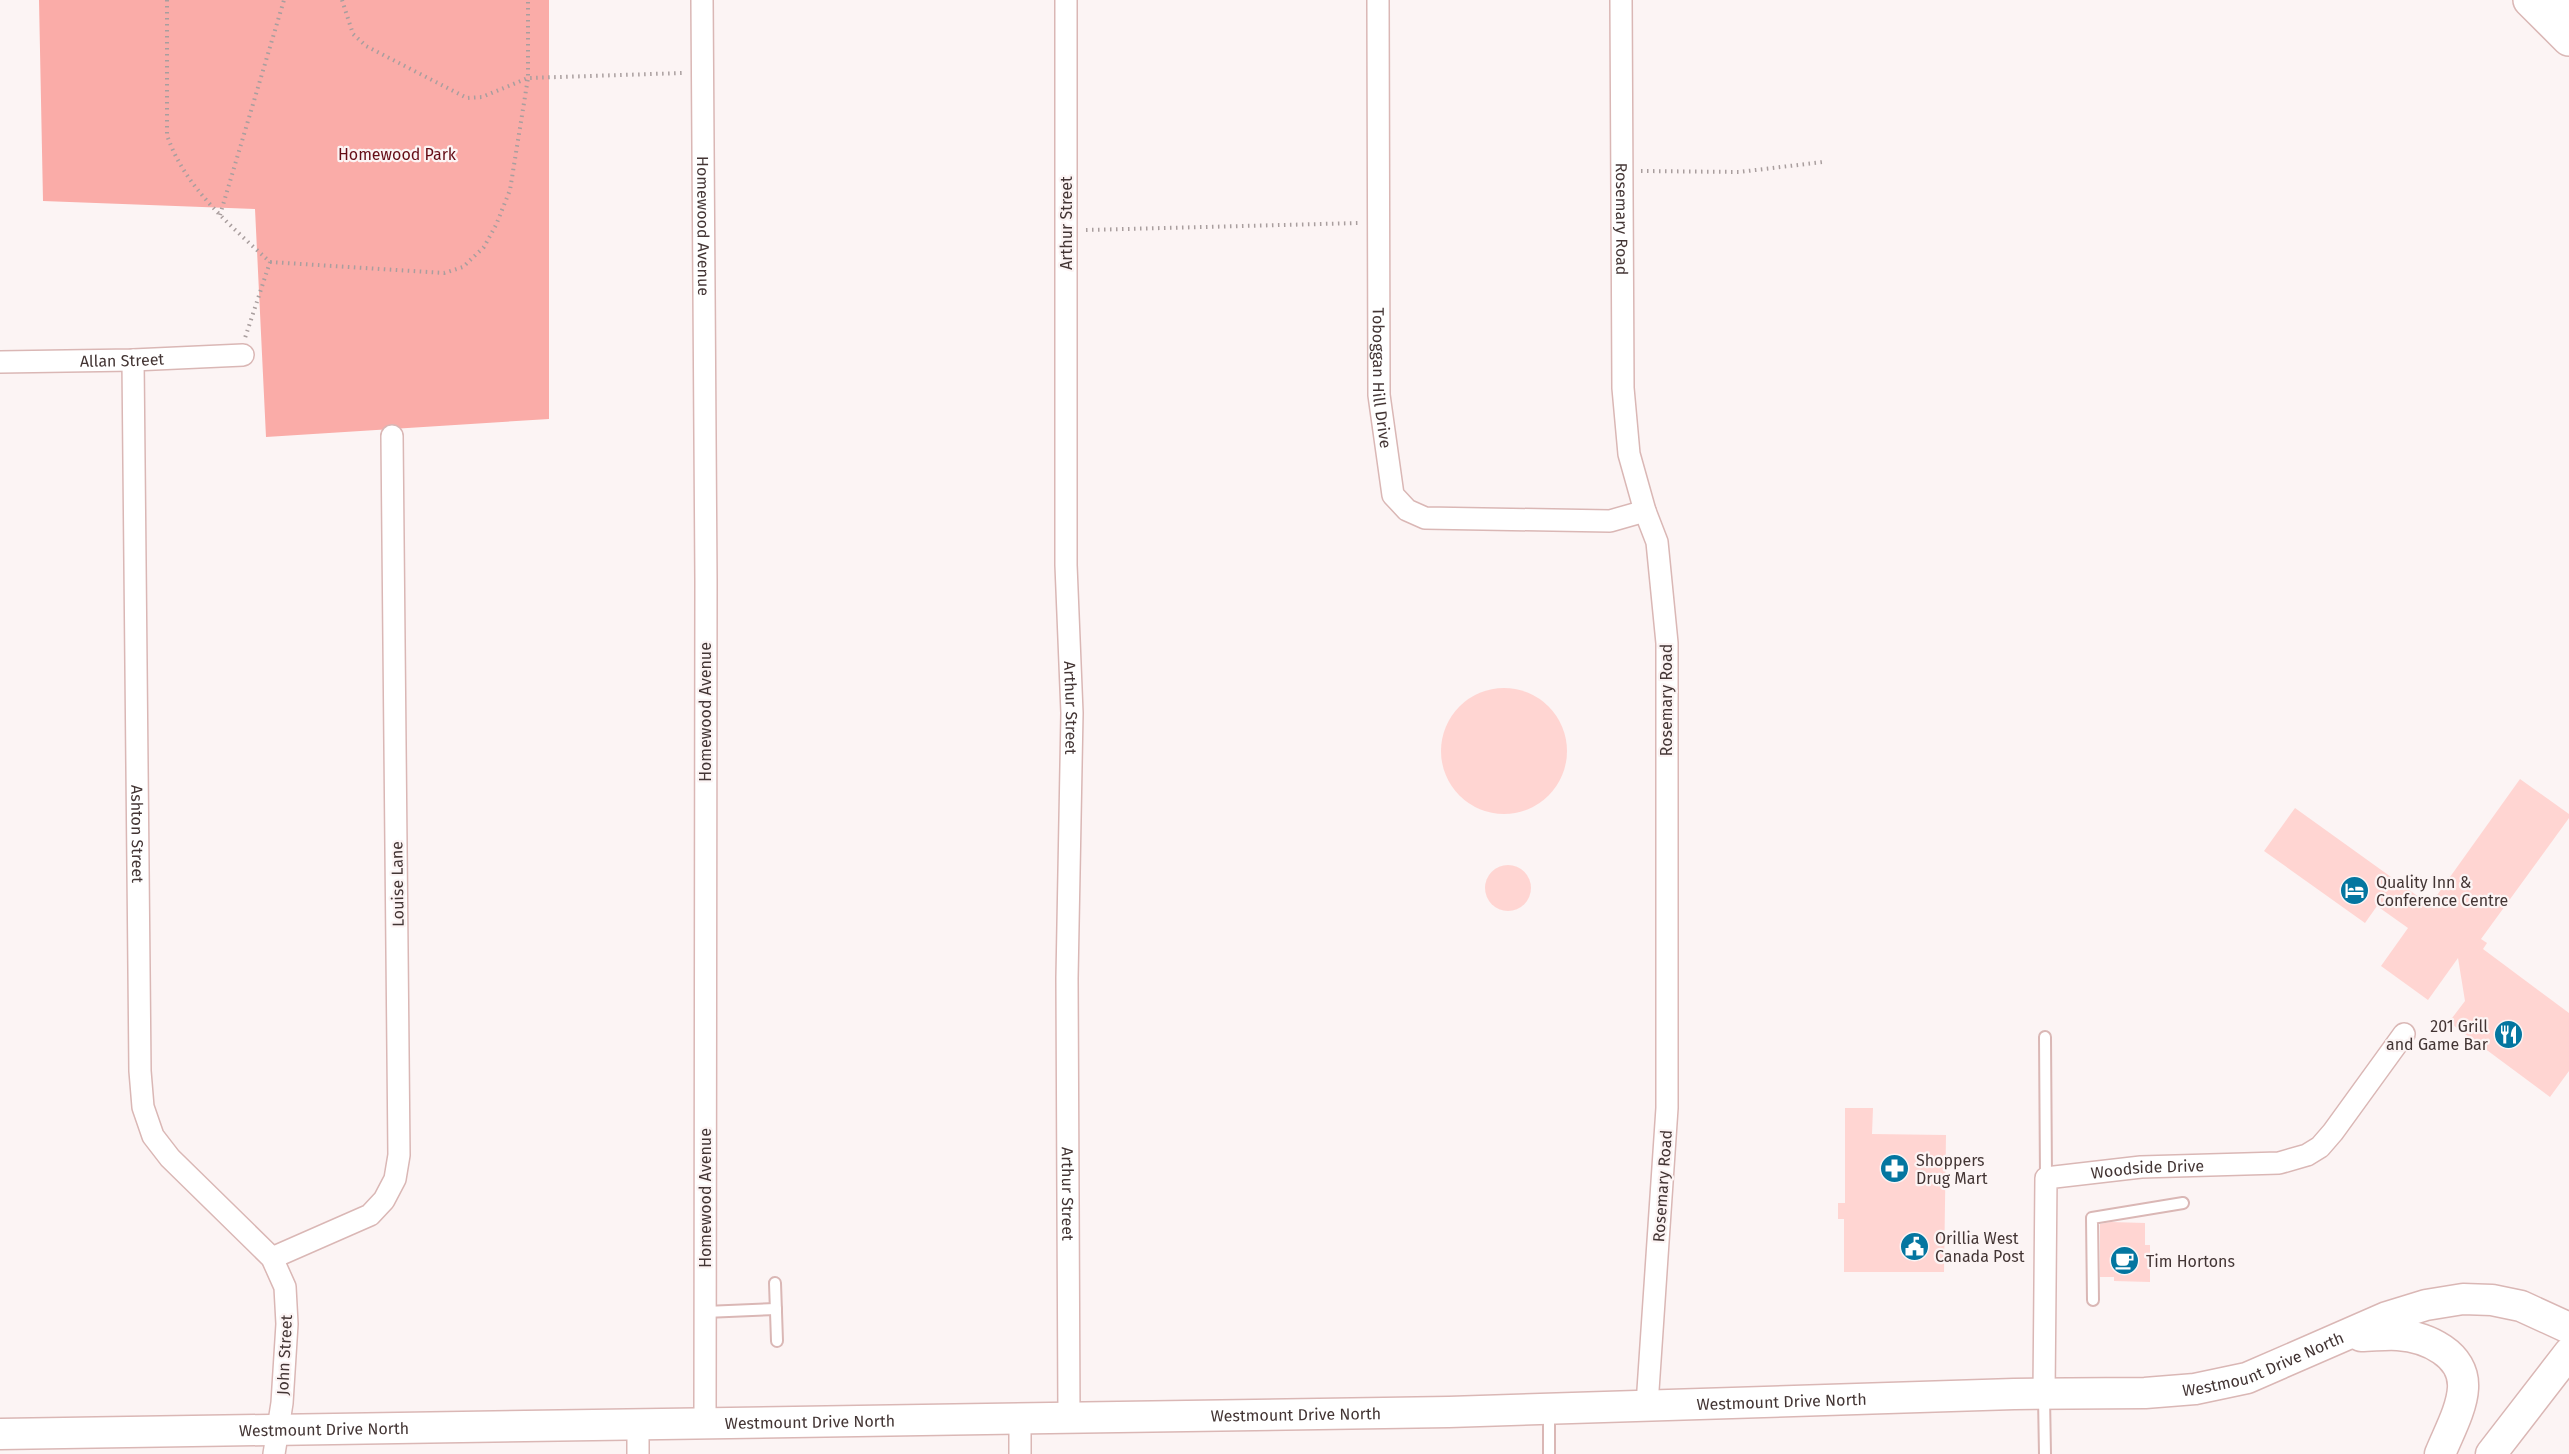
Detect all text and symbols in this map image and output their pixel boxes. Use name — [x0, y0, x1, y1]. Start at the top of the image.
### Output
park label: Homewood Park — [338, 145, 457, 164]
street label: Homewood Avenue — [693, 156, 713, 296]
street label: Rosemary Road — [1612, 163, 1631, 275]
street label: Arthur Street — [1057, 176, 1076, 270]
street label: Toboggan Hill Drive — [1369, 307, 1395, 449]
street label: Allan Street — [80, 350, 165, 371]
street label: Homewood Avenue — [696, 642, 715, 782]
street label: Rosemary Road — [1657, 644, 1676, 756]
street label: Arthur Street — [1060, 661, 1081, 755]
street label: Ashton Street — [127, 785, 147, 883]
street label: Louise Lane — [387, 841, 408, 927]
place label: Quality Inn & Conference Centre — [2376, 873, 2508, 910]
hotel icon: Quality Inn & Conference Centre — [2339, 875, 2371, 907]
place label: 201 Grill and Game Bar — [2386, 1017, 2489, 1054]
restaurant icon: 201 Grill and Game Bar — [2493, 1019, 2525, 1051]
street label: Homewood Avenue — [696, 1128, 715, 1268]
street label: Rosemary Road — [1649, 1129, 1676, 1243]
street label: Arthur Street — [1058, 1147, 1077, 1241]
place label: Shoppers Drug Mart — [1916, 1151, 1988, 1188]
pharmacy icon: Shoppers Drug Mart — [1879, 1153, 1911, 1185]
street label: Woodside Drive — [2090, 1156, 2204, 1183]
place label: Orillia West Canada Post — [1935, 1229, 2025, 1266]
public building icon: Orillia West Canada Post — [1898, 1231, 1930, 1263]
cafe icon: Tim Hortons — [2109, 1245, 2141, 1277]
place label: Tim Hortons — [2146, 1252, 2235, 1271]
street label: John Street — [273, 1314, 296, 1396]
street label: Westmount Drive North — [2182, 1328, 2347, 1400]
street label: Westmount Drive North — [1696, 1390, 1867, 1414]
street label: Westmount Drive North — [1211, 1404, 1381, 1426]
street label: Westmount Drive North — [725, 1411, 895, 1433]
street label: Westmount Drive North — [239, 1419, 409, 1440]

